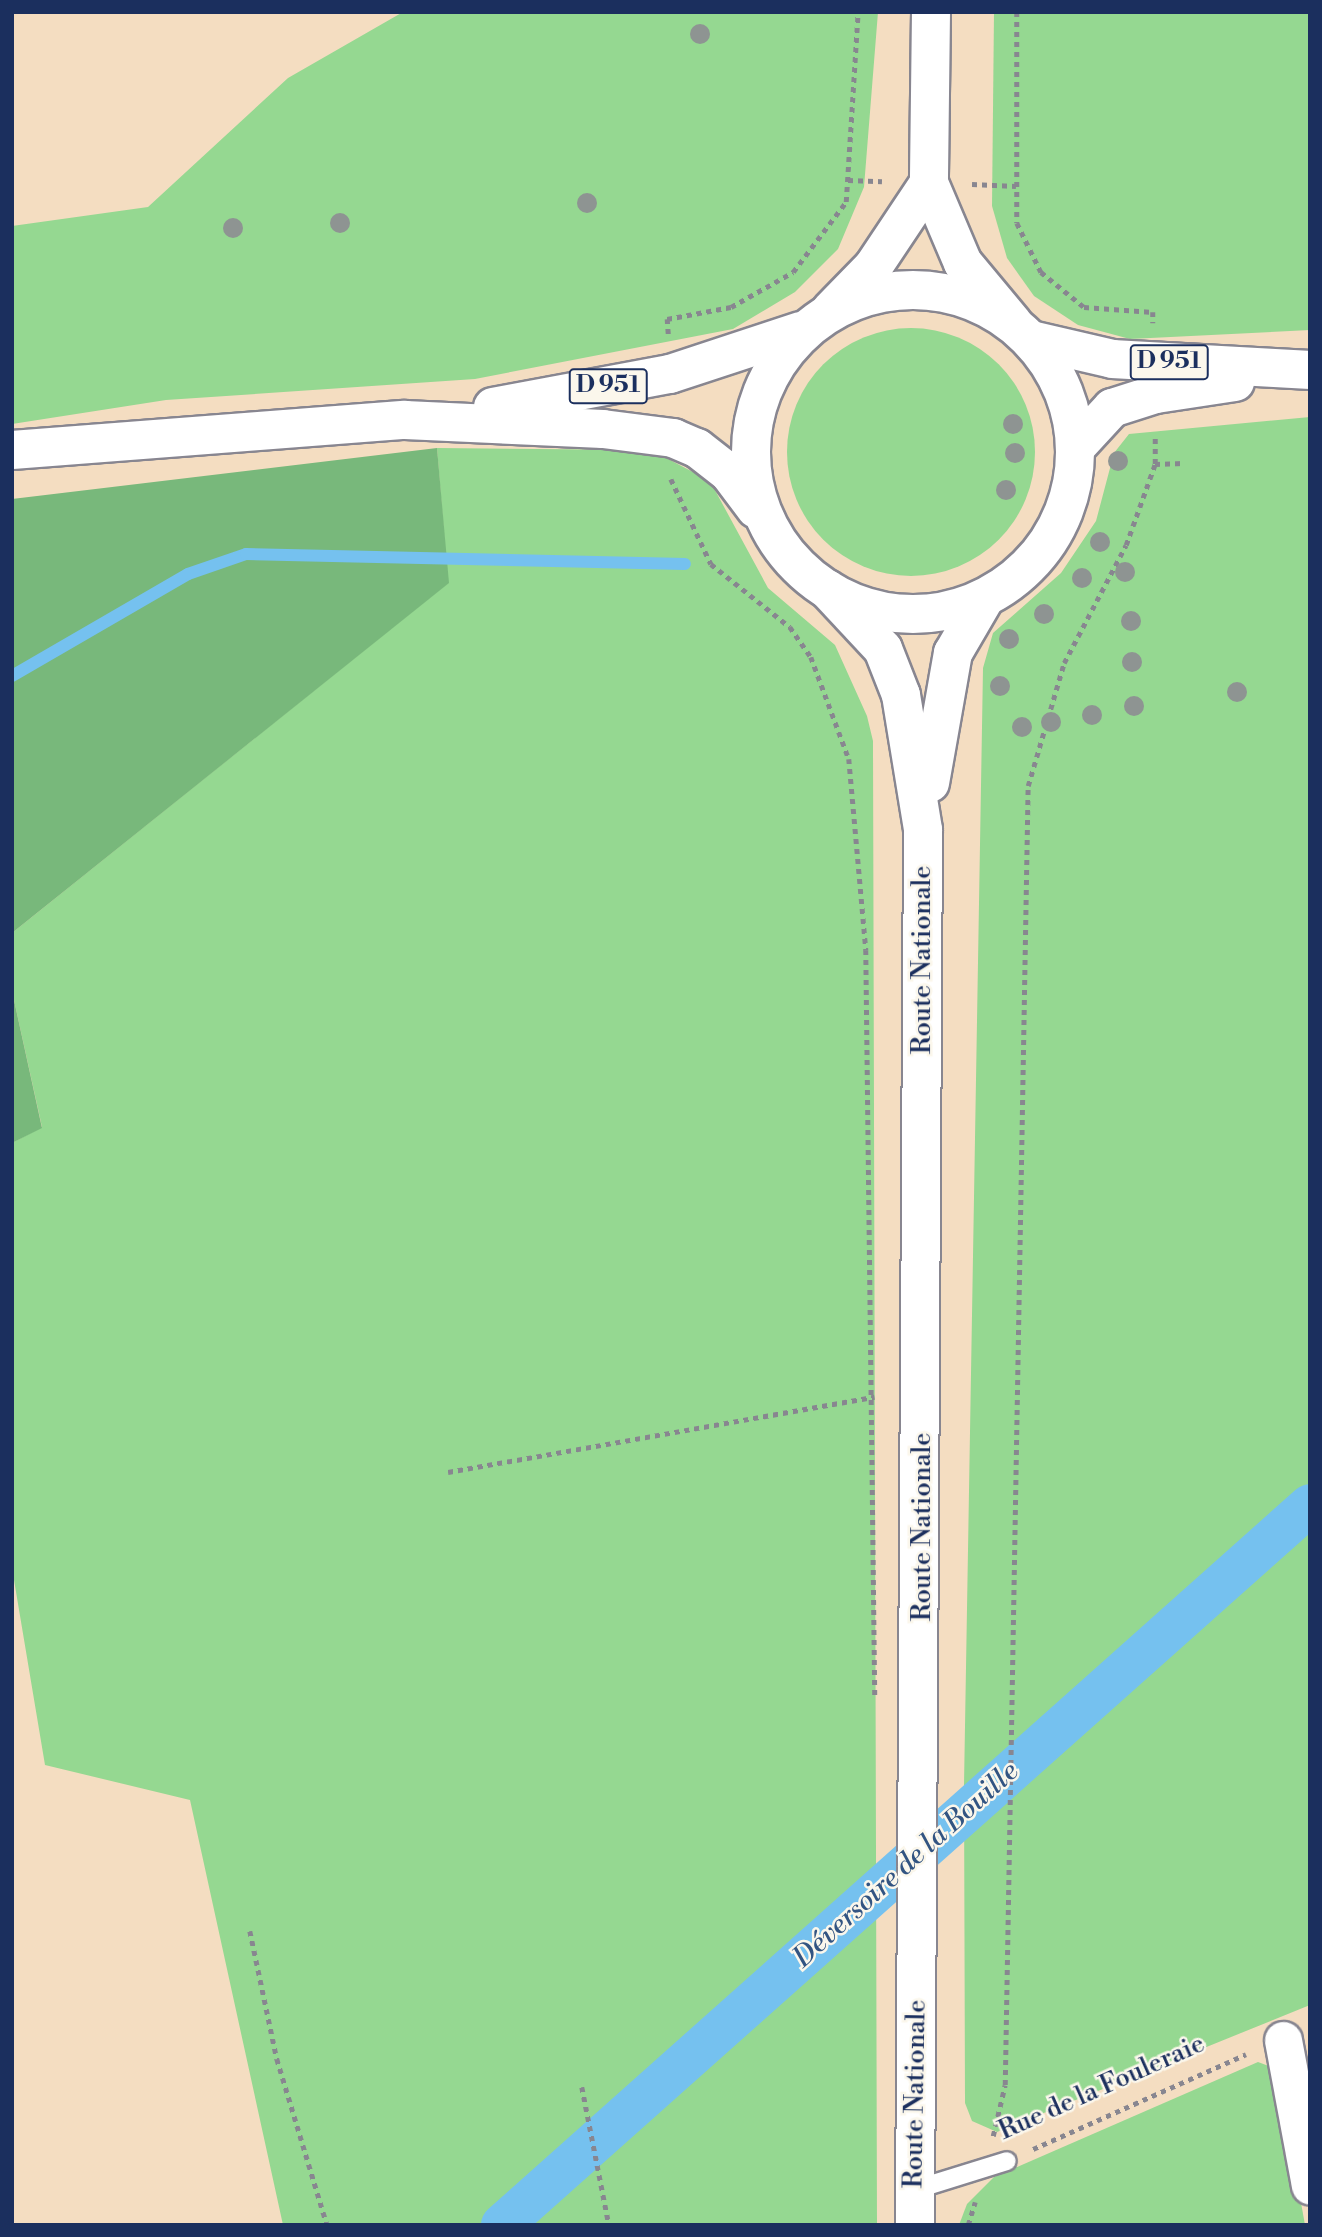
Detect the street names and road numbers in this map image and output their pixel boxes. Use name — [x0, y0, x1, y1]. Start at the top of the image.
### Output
road number: D 951 — [1129, 342, 1209, 382]
road number: D 951 — [568, 366, 648, 407]
street label: Route Nationale — [907, 866, 939, 1054]
street label: Route Nationale — [907, 1433, 939, 1621]
street label: Route Nationale — [899, 1999, 933, 2189]
street label: Rue de la Fouleraie — [994, 2029, 1210, 2147]

